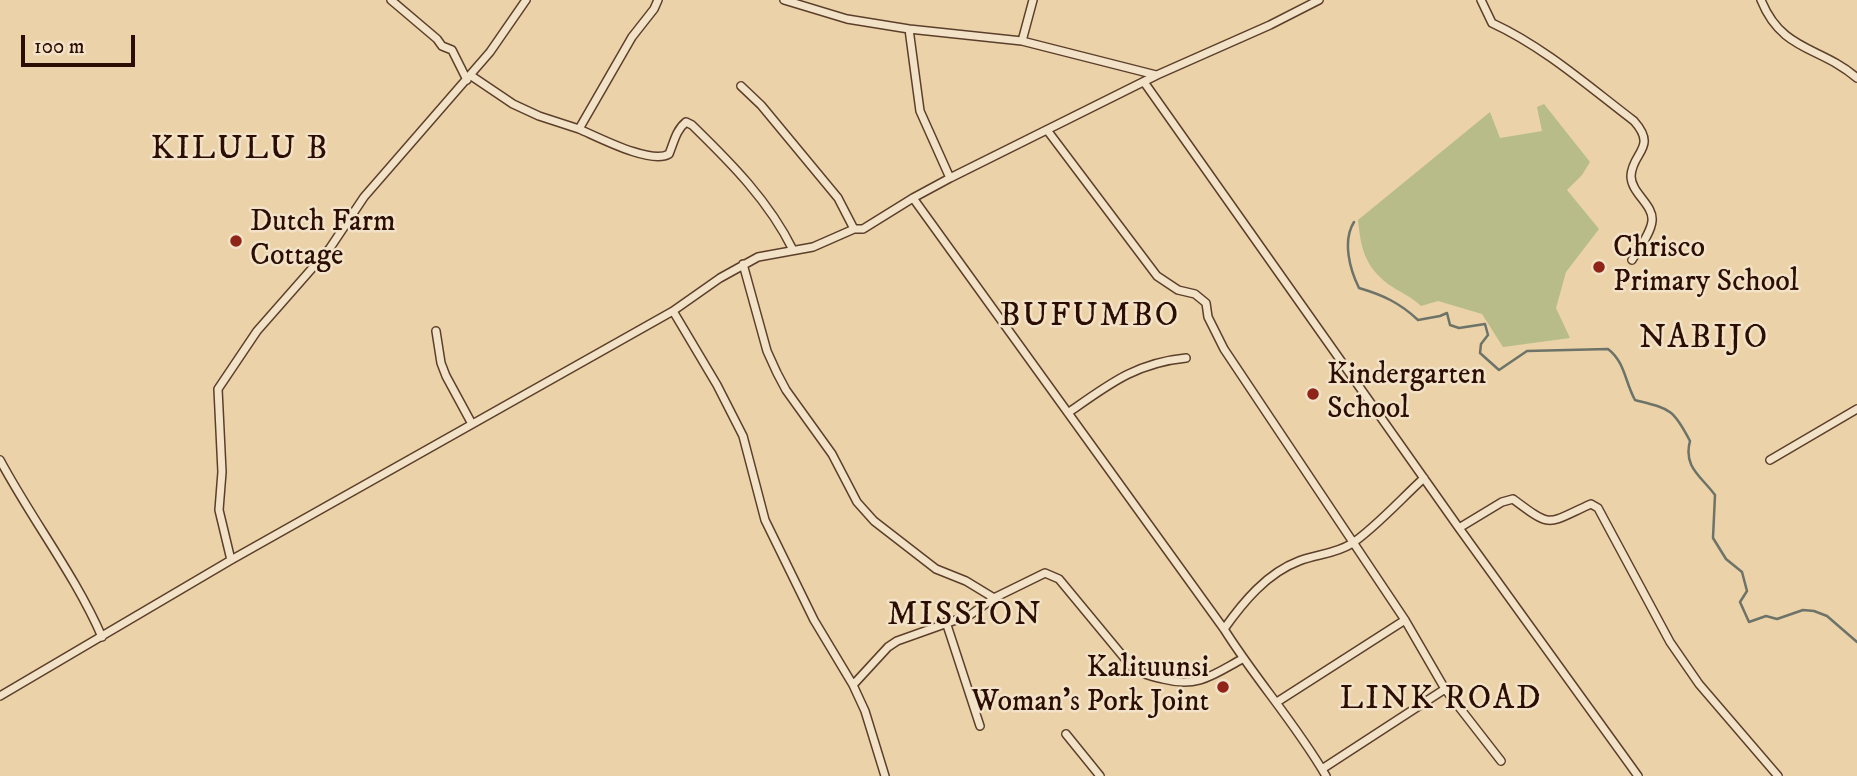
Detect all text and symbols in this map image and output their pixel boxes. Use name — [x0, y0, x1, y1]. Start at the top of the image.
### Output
scale bar — [24, 21, 138, 65]
text: 100 m — [34, 34, 85, 60]
district label: KILULU B — [152, 131, 328, 171]
place label: Dutch Farm Cottage — [250, 206, 395, 276]
place label: Chrisco Primary School — [1613, 232, 1799, 302]
marker: Dutch Farm Cottage — [228, 233, 244, 249]
marker: Chrisco Primary School — [1591, 259, 1607, 275]
district label: BUFUMBO — [1001, 298, 1179, 338]
district label: NABIJO — [1640, 320, 1768, 360]
place label: Kindergarten School — [1327, 359, 1486, 430]
marker: Kindergarten School — [1305, 386, 1321, 402]
district label: MISSION — [888, 597, 1042, 637]
place label: Kalituunsi Woman's Pork Joint — [971, 652, 1209, 722]
marker: Kalituunsi Woman's Pork Joint — [1215, 679, 1231, 695]
district label: LINK ROAD — [1341, 681, 1541, 721]

